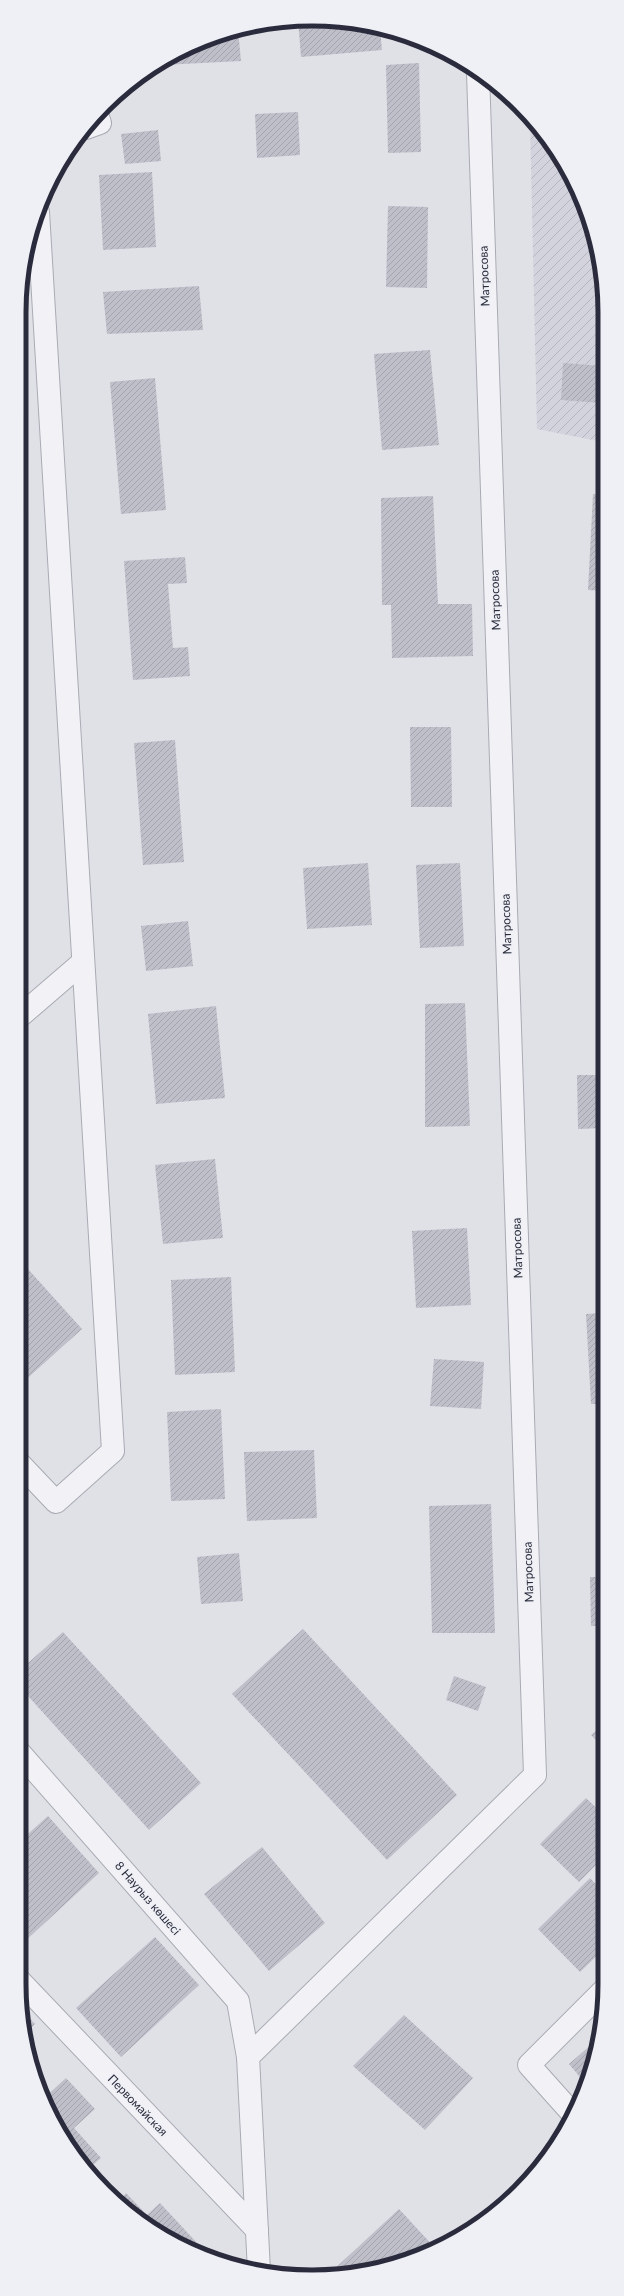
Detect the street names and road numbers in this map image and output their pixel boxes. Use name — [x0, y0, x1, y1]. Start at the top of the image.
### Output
street label: Матросова — [475, 245, 493, 307]
street label: Матросова — [486, 569, 504, 631]
street label: Матросова — [497, 893, 515, 955]
street label: Матросова — [508, 1217, 526, 1279]
street label: Матросова — [519, 1541, 537, 1603]
street label: 8 Наурыз көшесі — [112, 1858, 184, 1938]
street label: Первомайская — [105, 2071, 171, 2139]

